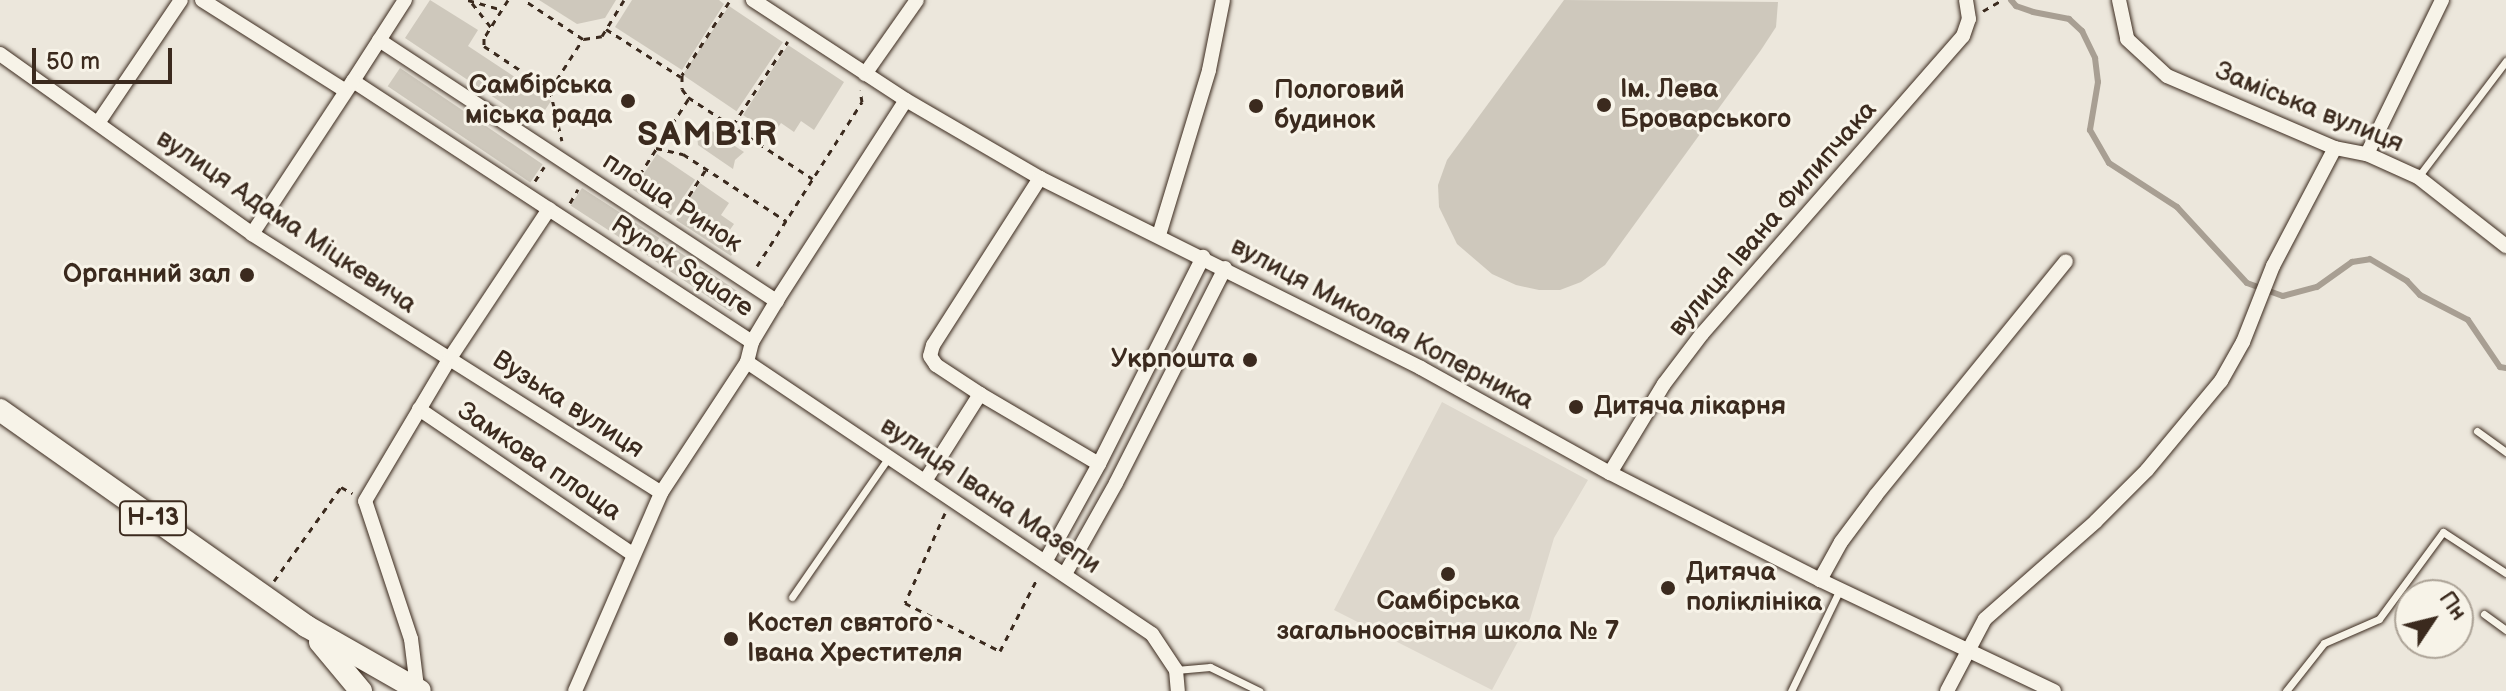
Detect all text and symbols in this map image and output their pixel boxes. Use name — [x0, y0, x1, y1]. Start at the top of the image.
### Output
scale bar — [36, 32, 176, 82]
text: 50 m — [46, 47, 100, 76]
street label: Заміська вулиця — [2210, 56, 2408, 160]
place label: Самбірська міська рада — [465, 70, 612, 132]
place label: Ім. Лева Броварського — [1620, 74, 1791, 136]
place label: Пологовий будинок — [1274, 75, 1405, 136]
marker: Самбірська міська рада — [619, 92, 637, 110]
marker: Пологовий будинок — [1245, 95, 1267, 117]
street label: вулиця Івана Филипчака — [1662, 95, 1884, 343]
marker: Ім. Лева Броварського — [1595, 96, 1613, 114]
district label: SAMBIR — [637, 115, 779, 155]
street label: вулиця Адама Міцкевича — [150, 123, 422, 321]
street label: площа Ринок — [596, 146, 748, 260]
street label: Rynok Square — [605, 209, 759, 325]
street label: вулиця Миколая Коперника — [1225, 231, 1539, 417]
place label: Органний зал — [63, 259, 231, 291]
marker: Органний зал — [238, 266, 256, 284]
street label: Вузька вулиця — [486, 344, 650, 466]
place label: Укрпошта — [1111, 344, 1234, 376]
marker: Укрпошта — [1241, 351, 1259, 369]
place label: Дитяча лікарня — [1594, 391, 1786, 423]
street label: Замкова площа — [451, 396, 627, 528]
marker: Дитяча лікарня — [1565, 396, 1587, 418]
street label: вулиця Івана Мазепи — [874, 411, 1106, 581]
road number: Н-13 — [117, 498, 189, 538]
place label: Дитяча поліклініка — [1686, 557, 1822, 618]
marker: Самбірська загальноосвітня школа № 7 — [1439, 565, 1457, 583]
marker: Дитяча поліклініка — [1657, 577, 1679, 599]
north arrow — [2394, 579, 2474, 659]
place label: Самбірська загальноосвітня школа № 7 — [1277, 586, 1619, 648]
text: Пн — [2433, 586, 2472, 626]
place label: Костел святого Івана Хрестителя — [747, 608, 963, 670]
marker: Костел святого Івана Хрестителя — [722, 630, 740, 648]

